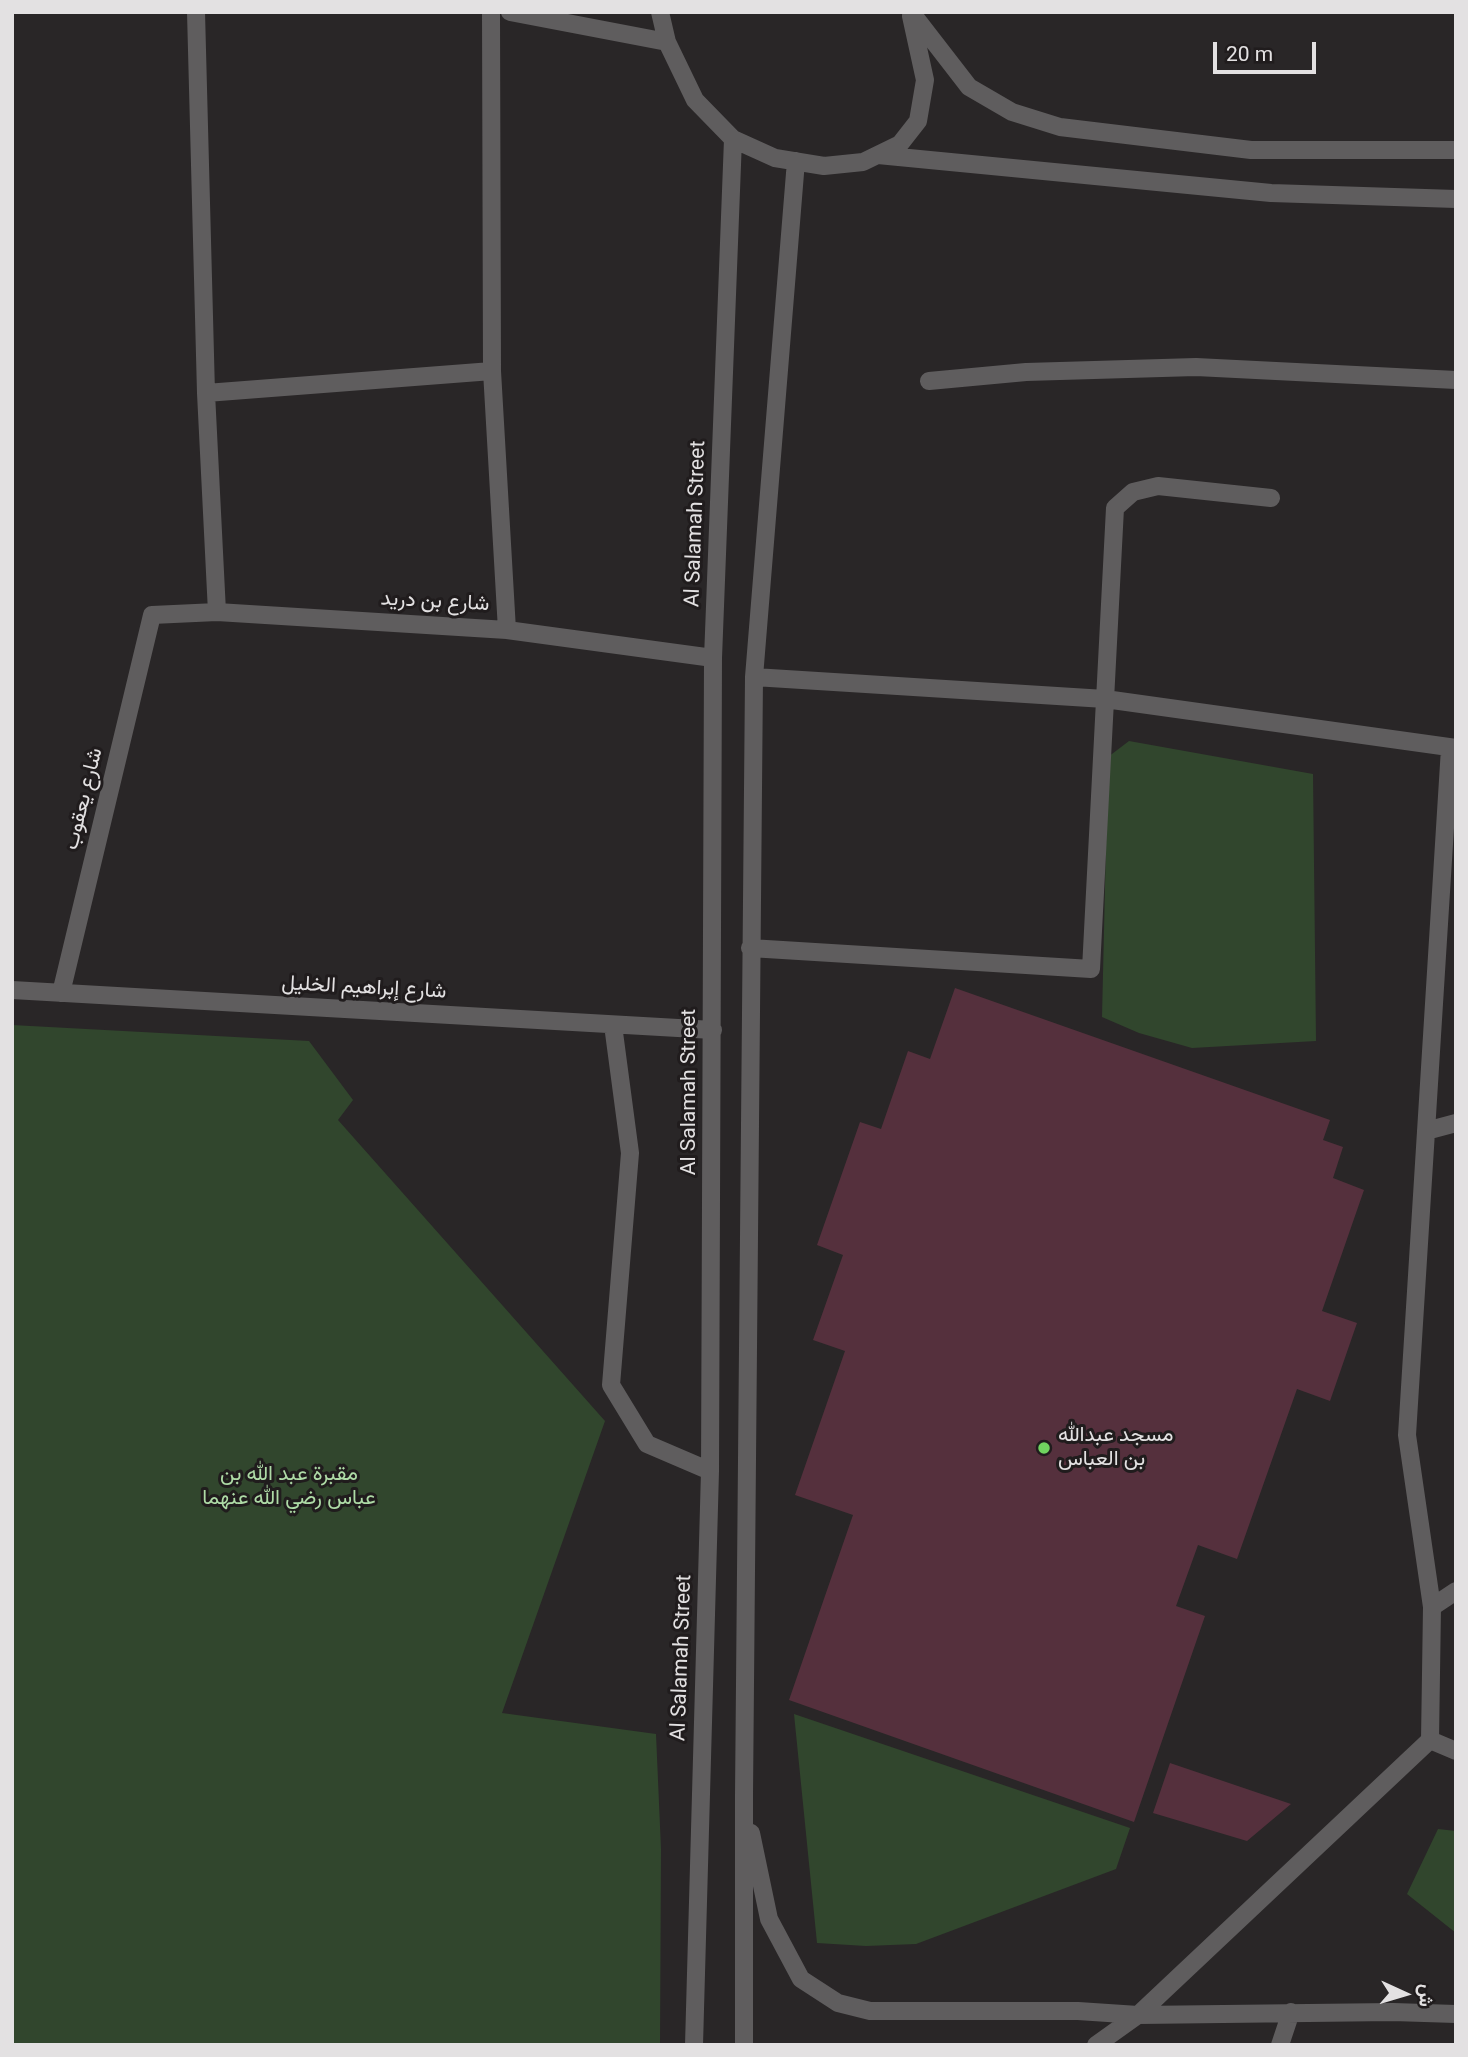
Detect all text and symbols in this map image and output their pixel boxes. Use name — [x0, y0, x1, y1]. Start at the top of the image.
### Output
scale bar — [1216, 28, 1319, 72]
text: 20 m — [1226, 42, 1273, 66]
street label: Al Salamah Street — [681, 440, 711, 608]
street label: شارع بن دريد — [380, 587, 490, 617]
street label: شارع يعقوب — [59, 745, 109, 853]
street label: شارع إبراهيم الخليل — [281, 971, 447, 1005]
street label: Al Salamah Street — [677, 1009, 703, 1175]
place label: مسجد عبدالله بن العباس — [1058, 1423, 1173, 1473]
marker: مسجد عبدالله بن العباس — [1036, 1440, 1052, 1456]
park label: مقبرة عبد الله بن عباس رضي الله عنهما — [202, 1462, 376, 1512]
street label: Al Salamah Street — [667, 1574, 697, 1742]
north arrow — [1370, 1959, 1440, 2029]
text: ش — [1414, 1983, 1439, 2008]

